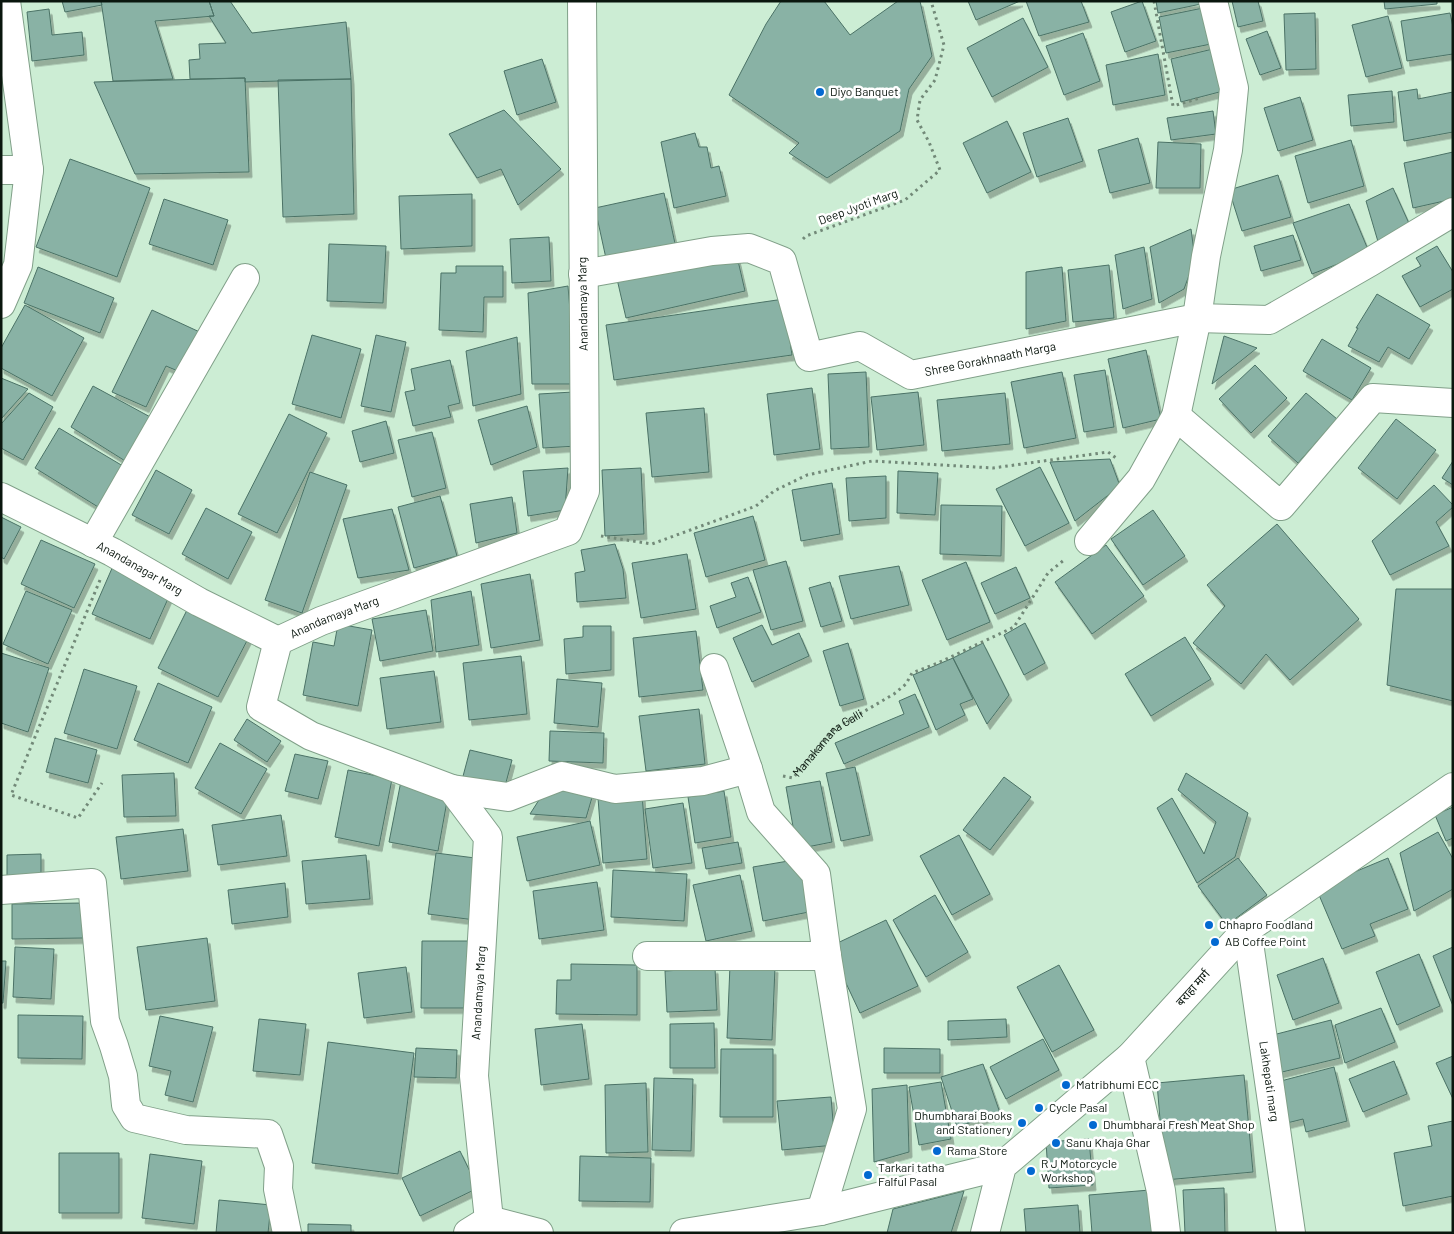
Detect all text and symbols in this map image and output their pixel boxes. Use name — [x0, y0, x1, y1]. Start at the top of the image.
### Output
place label: Diyo Banquet — [830, 84, 899, 98]
marker: Diyo Banquet — [814, 86, 826, 98]
street label: Deep Jyoti Marg — [816, 185, 899, 227]
street label: Anandamaya Marg — [574, 257, 590, 351]
street label: Shree Gorakhnaath Marga — [923, 338, 1057, 378]
street label: Anandanagar Marg — [95, 538, 186, 597]
street label: Anandamaya Marg — [287, 593, 380, 641]
street label: Manakamana Galli — [789, 706, 865, 779]
place label: Chhapro Foodland — [1219, 917, 1313, 931]
marker: Chhapro Foodland — [1203, 919, 1215, 931]
place label: AB Coffee Point — [1225, 934, 1306, 948]
marker: AB Coffee Point — [1209, 936, 1221, 948]
street label: Anandamaya Marg — [468, 945, 488, 1040]
street label: बराहा मार्ग — [1172, 966, 1213, 1008]
street label: Lakhepati marg — [1257, 1040, 1283, 1122]
place label: Matribhumi ECC — [1076, 1077, 1159, 1091]
marker: Matribhumi ECC — [1060, 1079, 1072, 1091]
place label: Cycle Pasal — [1049, 1100, 1107, 1114]
marker: Cycle Pasal — [1033, 1102, 1045, 1114]
place label: Dhumbharai Books and Stationery — [914, 1108, 1012, 1136]
marker: Dhumbharai Books and Stationery — [1016, 1117, 1028, 1129]
place label: Dhumbharai Fresh Meat Shop — [1103, 1117, 1255, 1131]
marker: Dhumbharai Fresh Meat Shop — [1087, 1119, 1099, 1131]
place label: Sanu Khaja Ghar — [1066, 1135, 1151, 1149]
marker: Sanu Khaja Ghar — [1050, 1137, 1062, 1149]
place label: Rama Store — [947, 1143, 1007, 1157]
marker: Rama Store — [931, 1145, 943, 1157]
place label: R J Motorcycle Workshop — [1041, 1156, 1117, 1184]
place label: Tarkari tatha Falful Pasal — [878, 1160, 944, 1188]
marker: R J Motorcycle Workshop — [1025, 1165, 1037, 1177]
marker: Tarkari tatha Falful Pasal — [862, 1169, 874, 1181]

